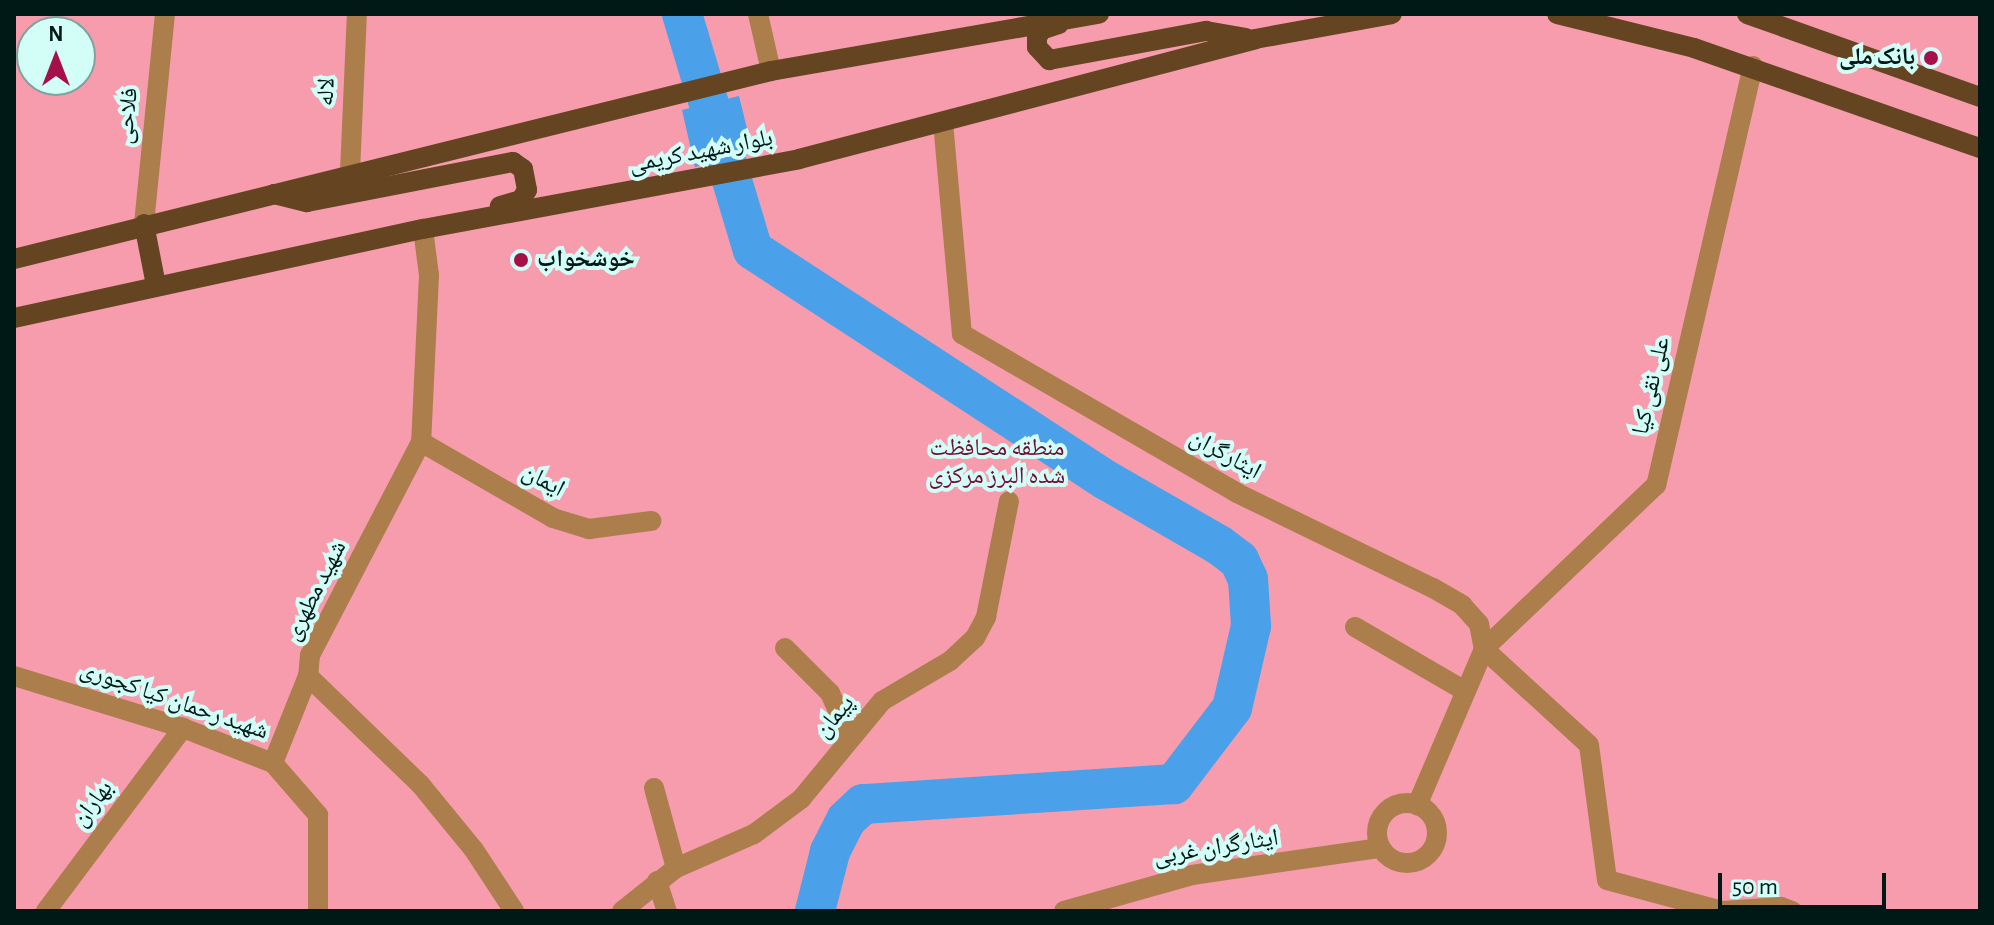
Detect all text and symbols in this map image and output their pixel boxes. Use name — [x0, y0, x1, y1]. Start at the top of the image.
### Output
north arrow — [16, 16, 96, 96]
text: N — [48, 23, 64, 45]
place label: بانک ملی — [1839, 44, 1915, 72]
marker: بانک ملی — [1922, 49, 1940, 67]
street label: لاله — [312, 77, 342, 107]
street label: فلاحی — [111, 86, 145, 146]
street label: بلوار شهید کریمی — [627, 124, 775, 180]
place label: خوشخواب — [537, 246, 635, 274]
marker: خوشخواب — [512, 251, 530, 269]
street label: علی نقی کیا — [1627, 334, 1677, 438]
street label: ایثارگران — [1184, 424, 1266, 486]
park label: منطقه محافظت شده البرز مرکزی — [929, 435, 1065, 491]
street label: ایمان — [517, 458, 569, 504]
street label: شهید مطهری — [279, 536, 353, 646]
street label: شهید رحمان کیا کجوری — [76, 655, 272, 747]
street label: پیمان — [809, 690, 861, 744]
street label: بهاران — [66, 775, 120, 833]
street label: ایثارگران غربی — [1151, 824, 1281, 872]
scale bar — [1722, 857, 1890, 907]
text: 50 m — [1732, 875, 1778, 899]

